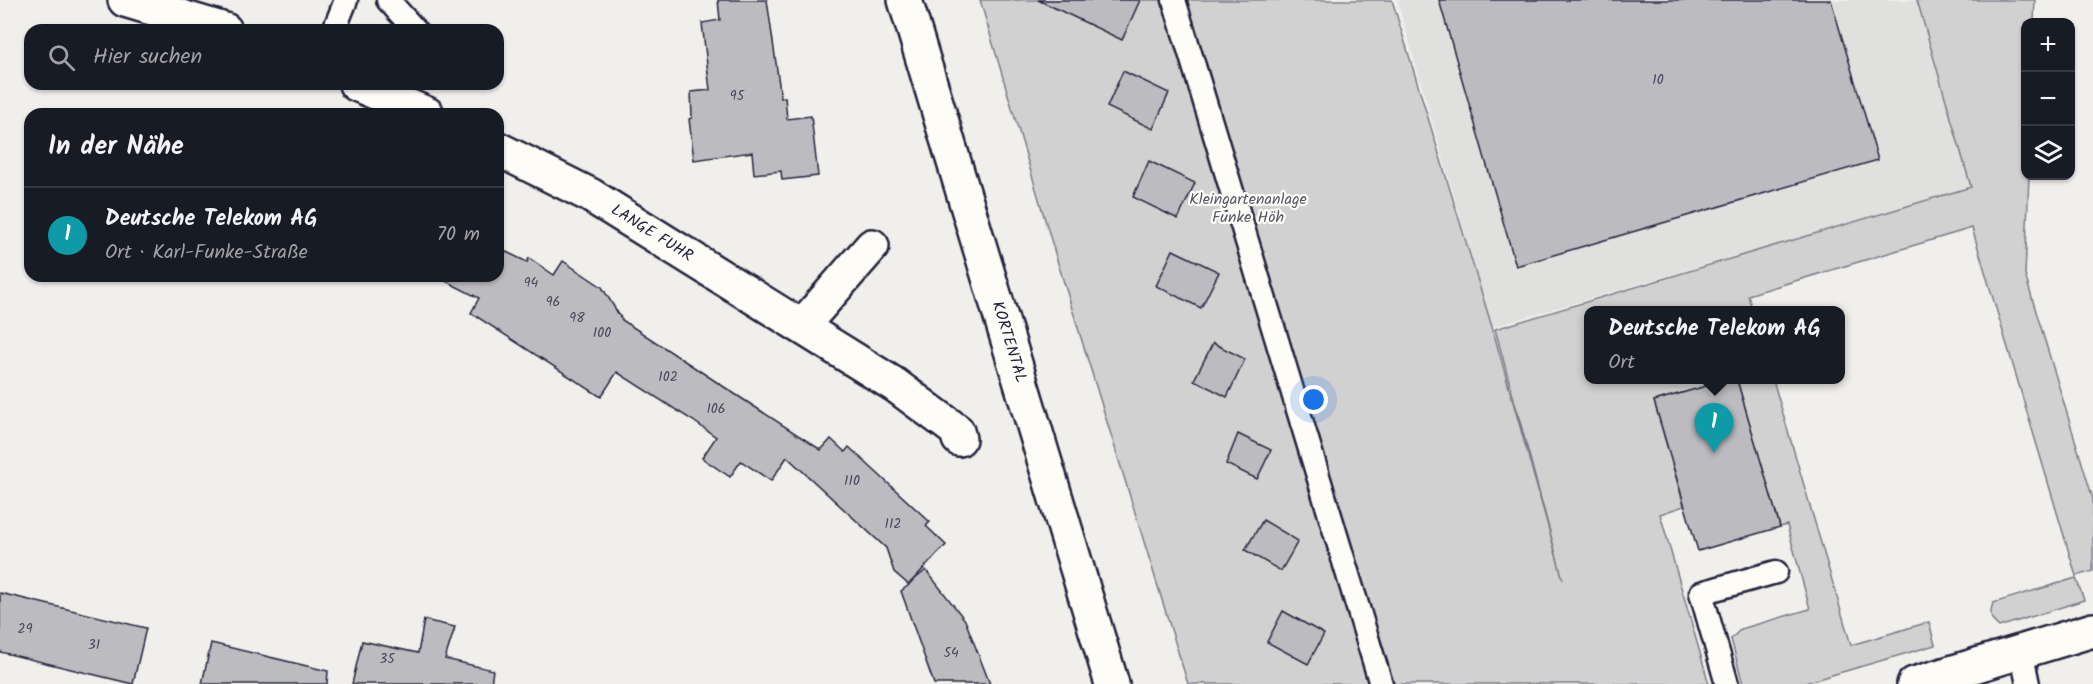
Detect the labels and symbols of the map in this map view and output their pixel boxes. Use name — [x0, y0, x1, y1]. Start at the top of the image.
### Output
house number: 10 — [1652, 69, 1664, 91]
house number: 95 — [730, 85, 746, 107]
park label: Kleingartenanlage Funke Höh — [1189, 187, 1307, 230]
street label: LANGE FUHR — [606, 198, 698, 268]
house number: 94 — [524, 272, 539, 294]
house number: 96 — [546, 291, 560, 313]
street label: KORTENTAL — [985, 298, 1033, 386]
house number: 98 — [569, 307, 585, 329]
house number: 100 — [593, 322, 611, 344]
house number: 102 — [658, 366, 678, 388]
your location — [1299, 385, 1328, 414]
house number: 106 — [706, 398, 726, 420]
pin: 1 — [1694, 404, 1734, 453]
house number: 110 — [844, 470, 860, 492]
house number: 112 — [885, 513, 901, 535]
house number: 29 — [18, 618, 33, 640]
house number: 31 — [88, 634, 100, 656]
house number: 54 — [943, 642, 959, 664]
house number: 35 — [379, 648, 396, 670]

